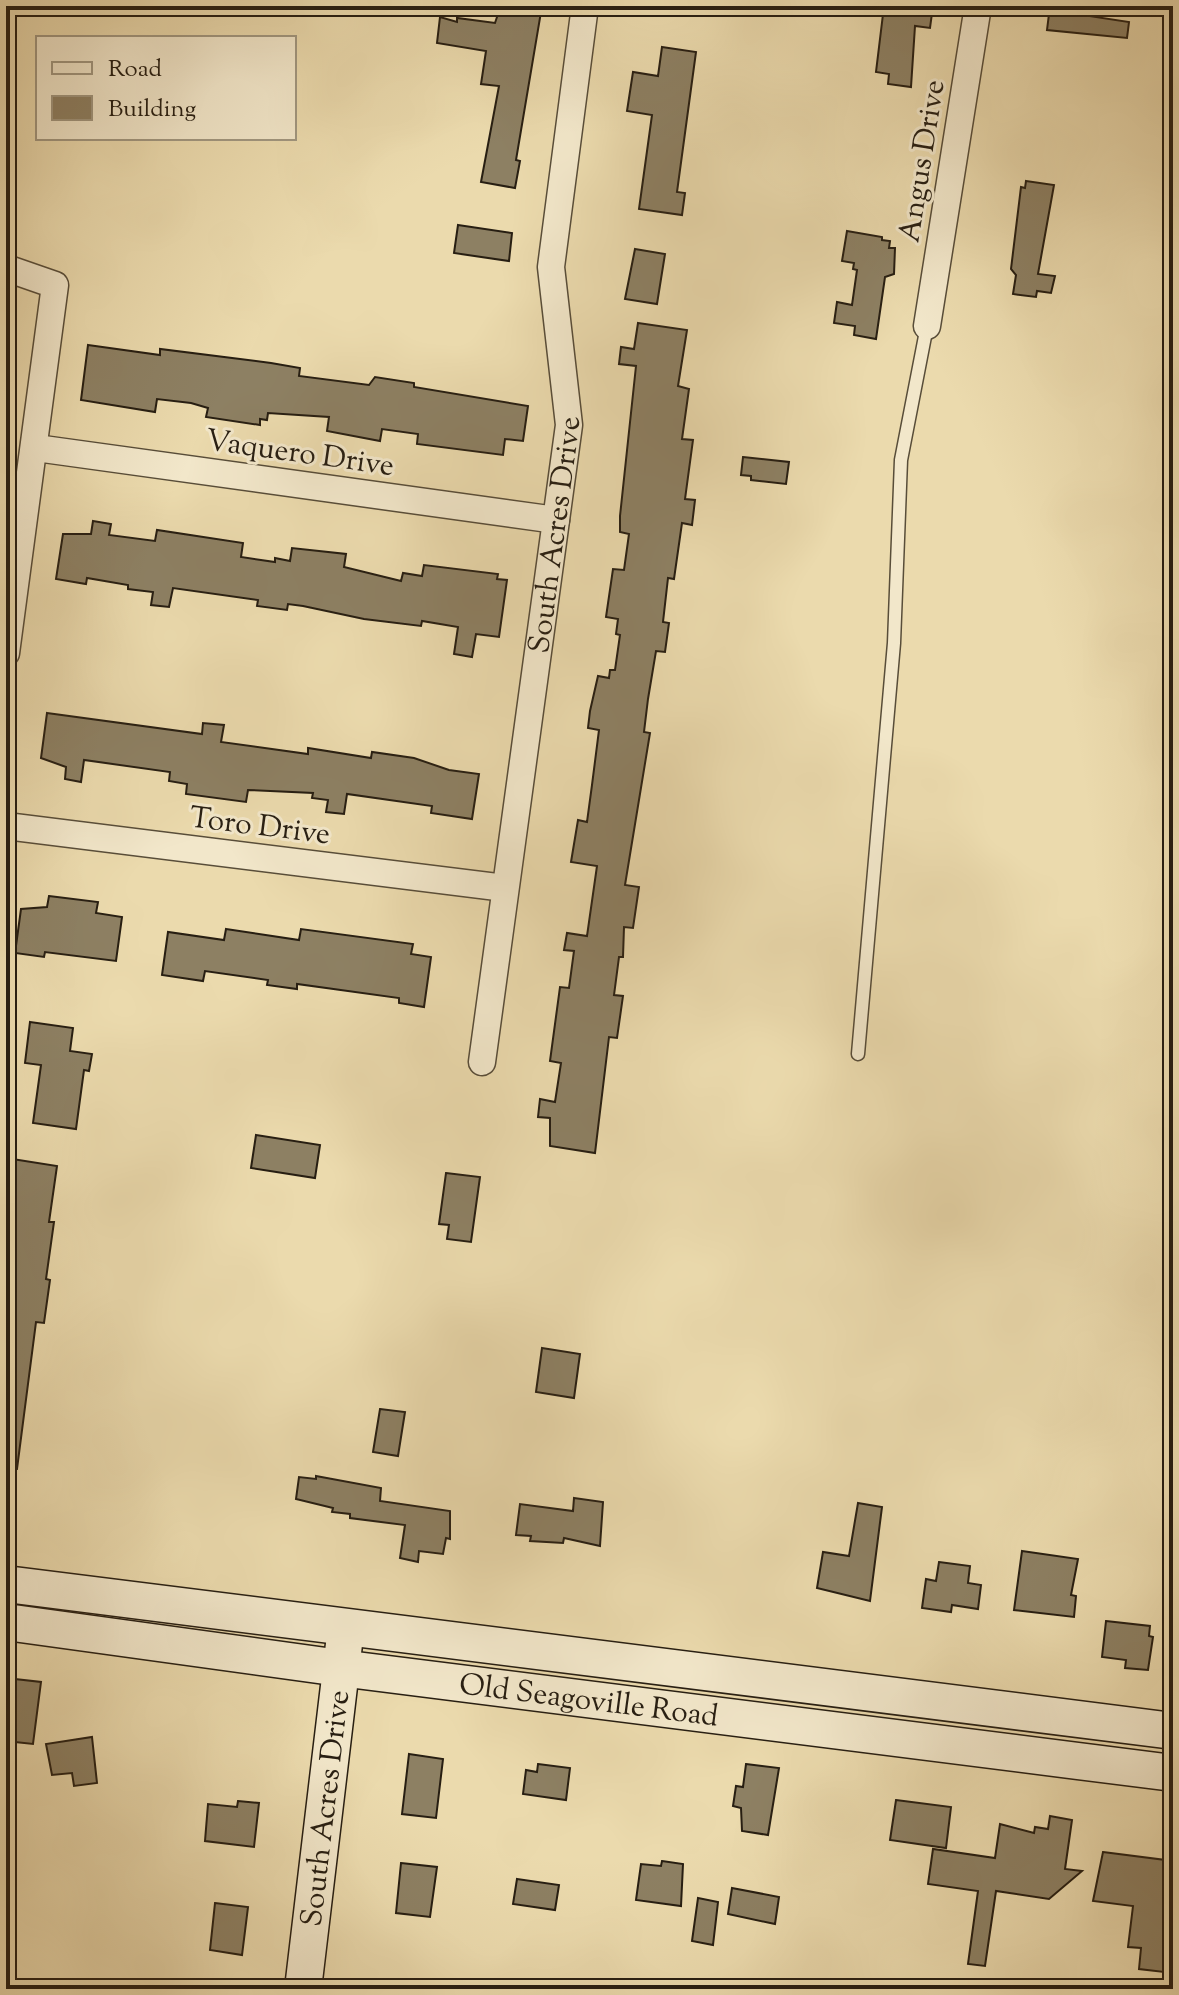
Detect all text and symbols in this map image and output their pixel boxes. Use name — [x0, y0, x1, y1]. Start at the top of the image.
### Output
legend — [36, 36, 296, 140]
text: Road — [108, 53, 162, 87]
street label: Angus Drive — [889, 77, 958, 246]
text: Building — [108, 93, 197, 127]
street label: South Acres Drive — [519, 414, 594, 656]
street label: Vaquero Drive — [203, 420, 397, 489]
street label: Toro Drive — [187, 798, 332, 857]
street label: Old Seagoville Road — [456, 1664, 721, 1740]
street label: South Acres Drive — [292, 1688, 362, 1929]

